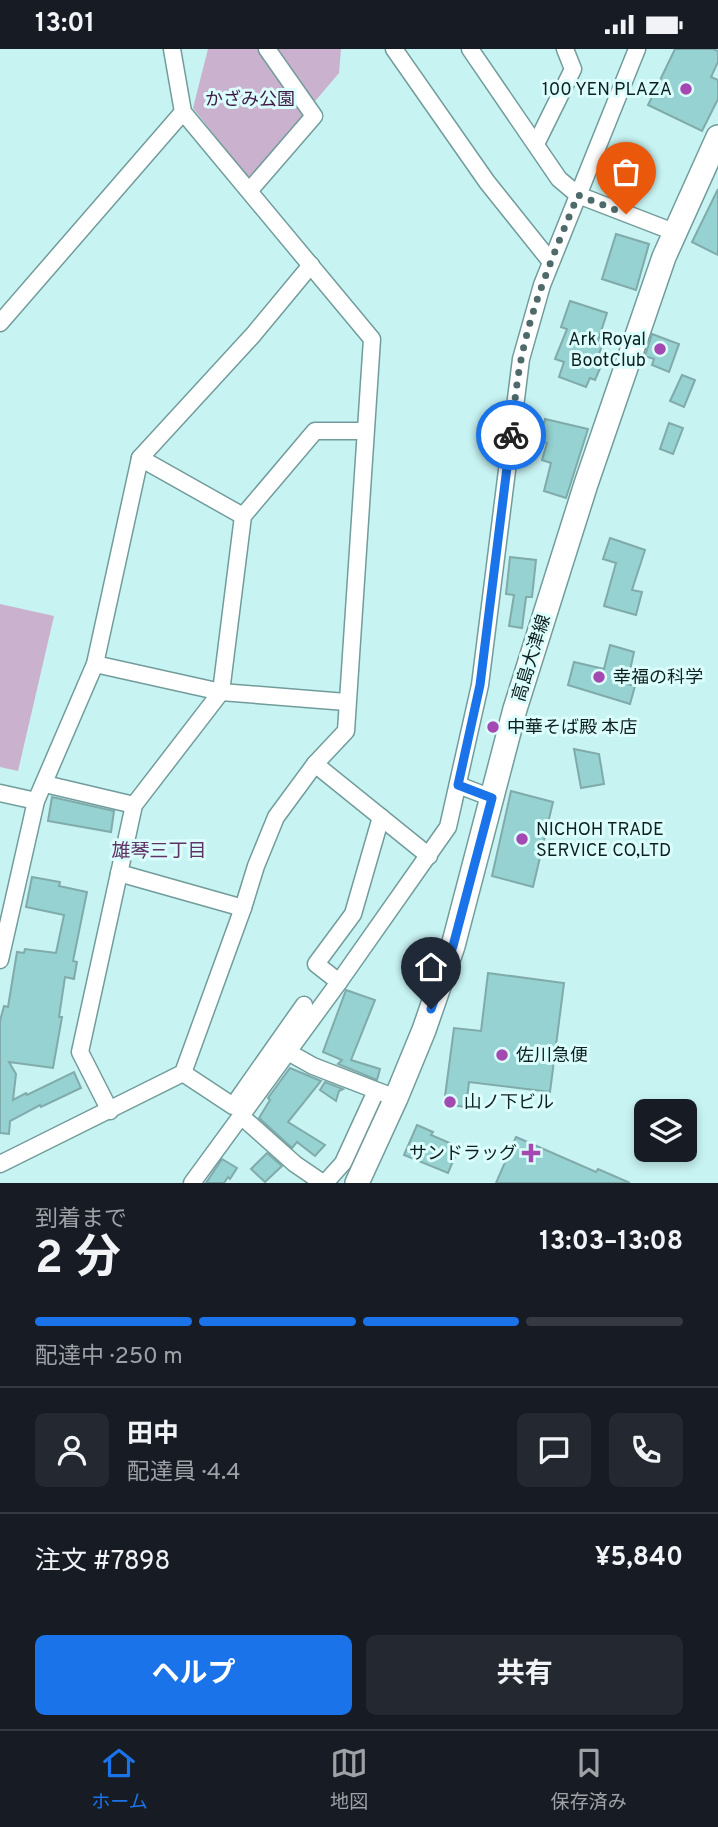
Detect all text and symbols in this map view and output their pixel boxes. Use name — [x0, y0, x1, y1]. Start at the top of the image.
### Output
text: 13:01 — [35, 8, 95, 41]
place label: 100 YEN PLAZA — [542, 79, 672, 102]
marker: 100 YEN PLAZA — [678, 81, 694, 97]
park label: かざみ公園 — [205, 89, 295, 112]
pin — [596, 142, 656, 214]
icon: bag — [607, 153, 645, 191]
place label: Ark Royal BootClub — [568, 329, 646, 373]
marker: Ark Royal BootClub — [652, 341, 668, 357]
courier — [476, 400, 546, 470]
icon: bike — [492, 416, 530, 454]
street label: 高島大津線 — [508, 612, 557, 705]
place label: 幸福の科学 — [613, 667, 703, 690]
marker: 幸福の科学 — [591, 669, 607, 685]
place label: 中華そば殿 本店 — [507, 717, 637, 740]
marker: 中華そば殿 本店 — [485, 719, 501, 735]
place label: NICHOH TRADE SERVICE CO,LTD — [536, 819, 671, 863]
marker: NICHOH TRADE SERVICE CO,LTD — [514, 831, 530, 847]
district label: 雄琴三丁目 — [111, 840, 207, 864]
pin — [401, 937, 461, 1009]
icon: home — [412, 948, 450, 986]
place label: 佐川急便 — [516, 1045, 588, 1068]
marker: 佐川急便 — [494, 1047, 510, 1063]
place label: 山ノ下ビル — [464, 1092, 554, 1115]
marker: 山ノ下ビル — [442, 1094, 458, 1110]
map controls — [634, 1099, 697, 1162]
button: layers — [634, 1099, 697, 1162]
place label: サンドラッグ — [409, 1143, 517, 1166]
marker: サンドラッグ — [523, 1145, 539, 1161]
text: 到着まで — [35, 1206, 127, 1235]
text: 13:03–13:08 — [539, 1226, 683, 1259]
text: 2 分 — [35, 1231, 121, 1290]
text: 配達中 · 250 m — [35, 1343, 183, 1372]
button: person — [35, 1413, 109, 1487]
button: chat — [517, 1413, 591, 1487]
button: phone — [609, 1413, 683, 1487]
text: 田中 — [127, 1419, 179, 1452]
text: 配達員 · 4.4 — [127, 1459, 241, 1488]
text: ¥5,840 — [595, 1542, 683, 1575]
text: 注文 #7898 — [35, 1546, 170, 1579]
button: ヘルプ — [35, 1635, 352, 1715]
button: 共有 — [366, 1635, 683, 1715]
tab: ホーム — [91, 1744, 148, 1815]
tab: 地図 — [330, 1744, 368, 1815]
tab: 保存済み — [551, 1744, 627, 1815]

